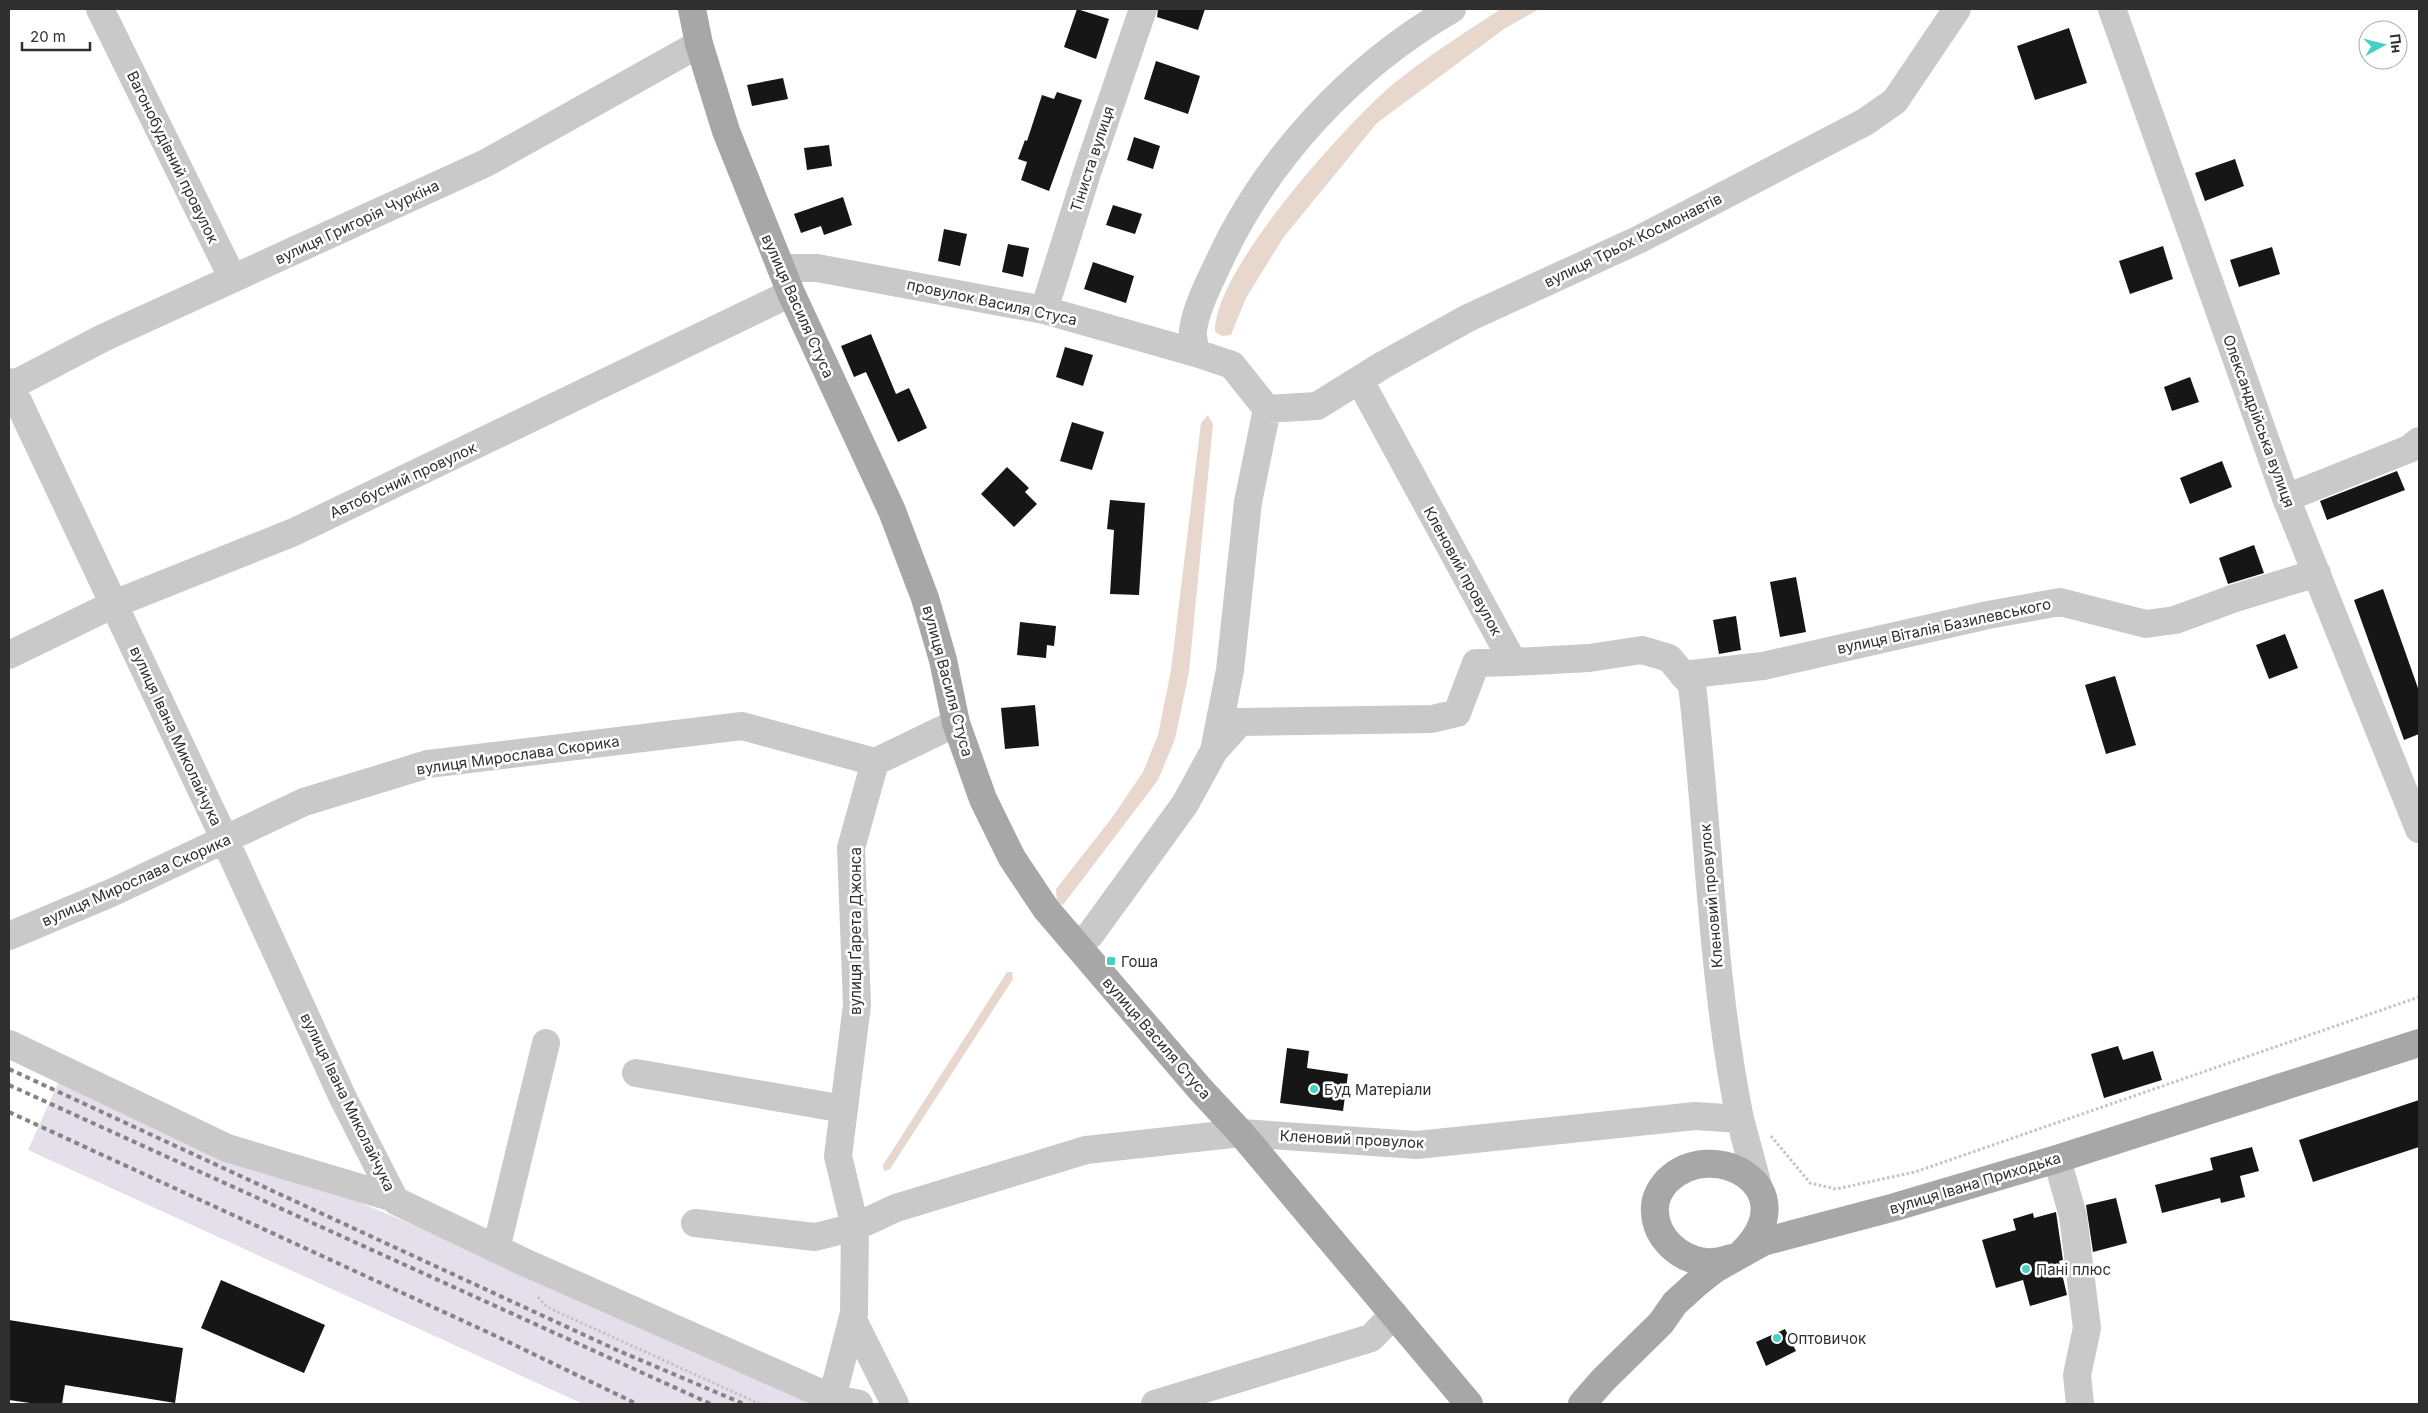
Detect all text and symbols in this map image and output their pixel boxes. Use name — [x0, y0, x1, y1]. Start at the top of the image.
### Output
scale bar — [22, 20, 90, 52]
north arrow — [2358, 20, 2408, 70]
text: 20 m — [30, 27, 66, 46]
text: Пн — [2387, 33, 2406, 54]
street label: Вагонобудівний провулок — [123, 68, 223, 246]
street label: Тіниста вулиця — [1066, 104, 1118, 214]
street label: вулиця Григорія Чуркіна — [272, 176, 442, 268]
street label: вулиця Трьох Космонавтів — [1541, 189, 1725, 291]
street label: вулиця Василя Стуса — [758, 231, 838, 381]
street label: провулок Василя Стуса — [905, 275, 1079, 329]
street label: Олександрійська вулиця — [2219, 332, 2299, 510]
street label: Автобусний провулок — [327, 438, 479, 522]
street label: Кленовий провулок — [1420, 503, 1506, 639]
street label: вулиця Віталія Базилевського — [1835, 594, 2053, 658]
street label: вулиця Василя Стуса — [919, 603, 977, 759]
street label: вулиця Івана Миколайчука — [126, 643, 226, 829]
street label: вулиця Мирослава Скорика — [415, 731, 621, 779]
street label: Кленовий провулок — [1695, 823, 1727, 969]
street label: вулиця Мирослава Скорика — [39, 830, 233, 930]
street label: вулиця Ґарета Джонса — [846, 847, 865, 1015]
place label: Гоша — [1121, 952, 1158, 971]
marker: Гоша — [1105, 955, 1117, 967]
street label: вулиця Василя Стуса — [1099, 973, 1215, 1103]
street label: вулиця Івана Миколайчука — [296, 1010, 400, 1194]
place label: Буд Матерiали — [1324, 1080, 1431, 1099]
marker: Буд Матерiали — [1308, 1083, 1320, 1095]
street label: Кленовий провулок — [1279, 1126, 1425, 1152]
street label: вулиця Івана Приходька — [1887, 1148, 2063, 1218]
place label: Пані плюс — [2036, 1260, 2111, 1279]
marker: Пані плюс — [2020, 1263, 2032, 1275]
place label: Оптовичок — [1787, 1329, 1866, 1348]
marker: Оптовичок — [1771, 1332, 1783, 1344]

